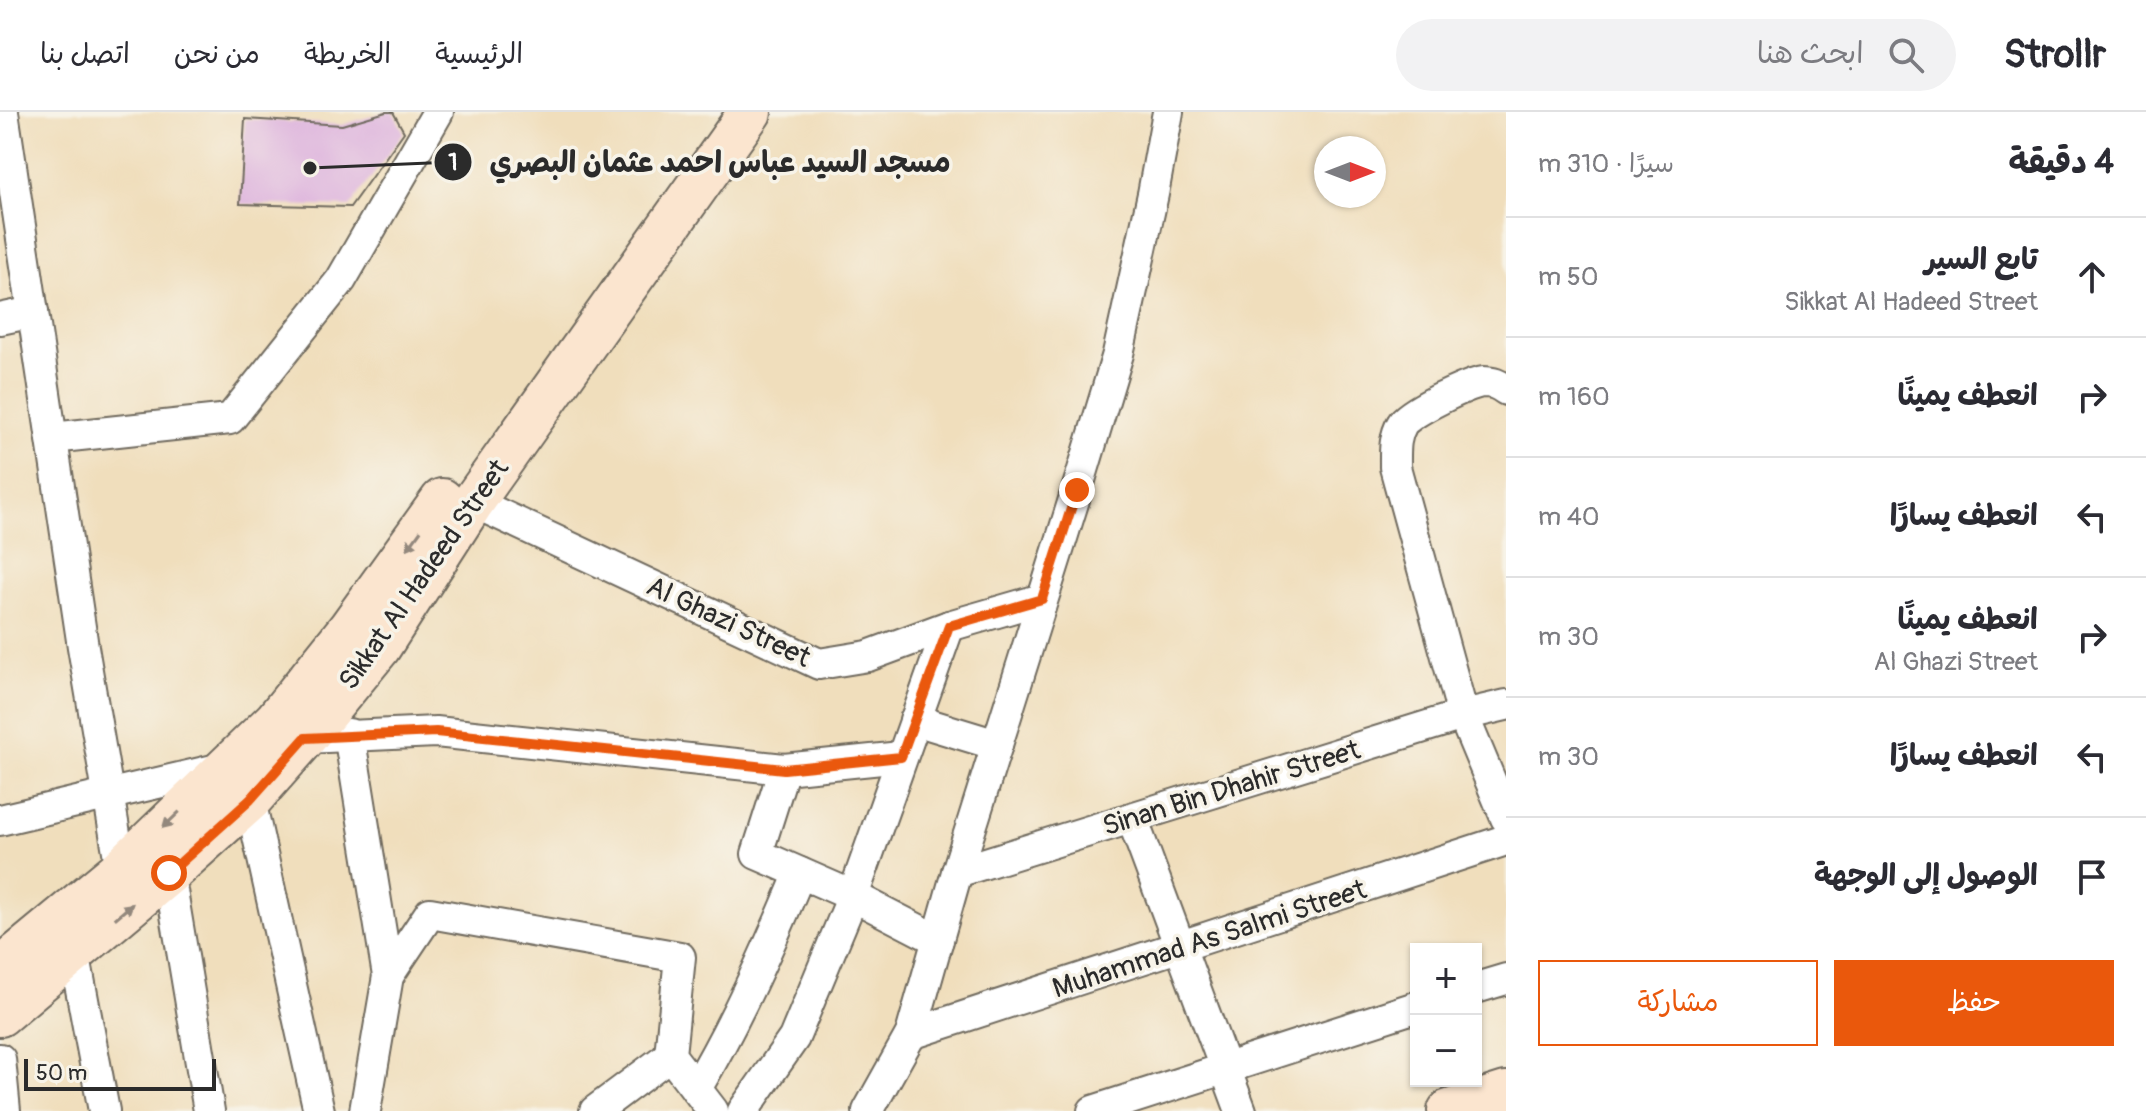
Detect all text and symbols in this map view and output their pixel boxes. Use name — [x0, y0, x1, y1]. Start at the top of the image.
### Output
search box — [1396, 19, 1956, 91]
text: Strollr — [2004, 31, 2106, 79]
icon: search — [1884, 33, 1928, 77]
text: ابحث هنا — [1757, 35, 1864, 72]
text: اتصل بنا — [40, 37, 130, 72]
text: من نحن — [174, 37, 260, 72]
text: الخريطة — [304, 37, 391, 72]
text: الرئيسية — [435, 37, 523, 72]
callout: مسجد السيد عباس احمد عثمان البصري — [433, 135, 966, 189]
north arrow — [1314, 136, 1386, 208]
text: 4 دقيقة — [2008, 141, 2114, 184]
text: مسجد السيد عباس احمد عثمان البصري — [489, 144, 951, 184]
text: 1 — [448, 148, 458, 177]
text: سيرًا · 310 m — [1538, 148, 1674, 180]
text: تابع السير — [1925, 241, 2038, 278]
icon: ahead — [2070, 255, 2114, 299]
text: 50 m — [1538, 261, 1599, 293]
text: Sikkat Al Hadeed Street — [1784, 286, 2038, 318]
icon: right — [2070, 375, 2114, 419]
text: انعطف يمينًا — [1898, 377, 2038, 414]
text: 160 m — [1538, 381, 1610, 413]
street label: Sikkat Al Hadeed Street — [332, 452, 517, 697]
route end — [1059, 472, 1095, 508]
icon: left — [2070, 495, 2114, 539]
text: انعطف يسارًا — [1890, 497, 2038, 534]
text: 40 m — [1538, 501, 1600, 533]
one-way arrow — [406, 529, 422, 550]
street label: Al Ghazi Street — [641, 569, 817, 676]
text: انعطف يمينًا — [1898, 601, 2038, 638]
icon: right — [2070, 615, 2114, 659]
text: 30 m — [1538, 621, 1599, 653]
text: Al Ghazi Street — [1873, 646, 2038, 678]
street label: Sinan Bin Dhahir Street — [1098, 732, 1365, 844]
icon: left — [2070, 735, 2114, 779]
text: انعطف يسارًا — [1890, 737, 2038, 774]
text: 30 m — [1538, 741, 1599, 773]
one-way arrow — [162, 810, 181, 829]
route start — [151, 855, 187, 891]
icon: arrive — [2070, 855, 2114, 899]
text: الوصول إلى الوجهة — [1814, 857, 2038, 894]
street label: Muhammad As Salmi Street — [1048, 872, 1371, 1007]
one-way arrow — [114, 903, 134, 920]
map controls — [1410, 943, 1482, 1087]
button: + — [1410, 943, 1482, 1015]
button: مشاركة — [1538, 960, 1818, 1046]
button: حفظ — [1834, 960, 2114, 1046]
button: − — [1410, 1015, 1482, 1087]
scale bar — [24, 1055, 216, 1091]
text: 50 m — [36, 1059, 87, 1087]

